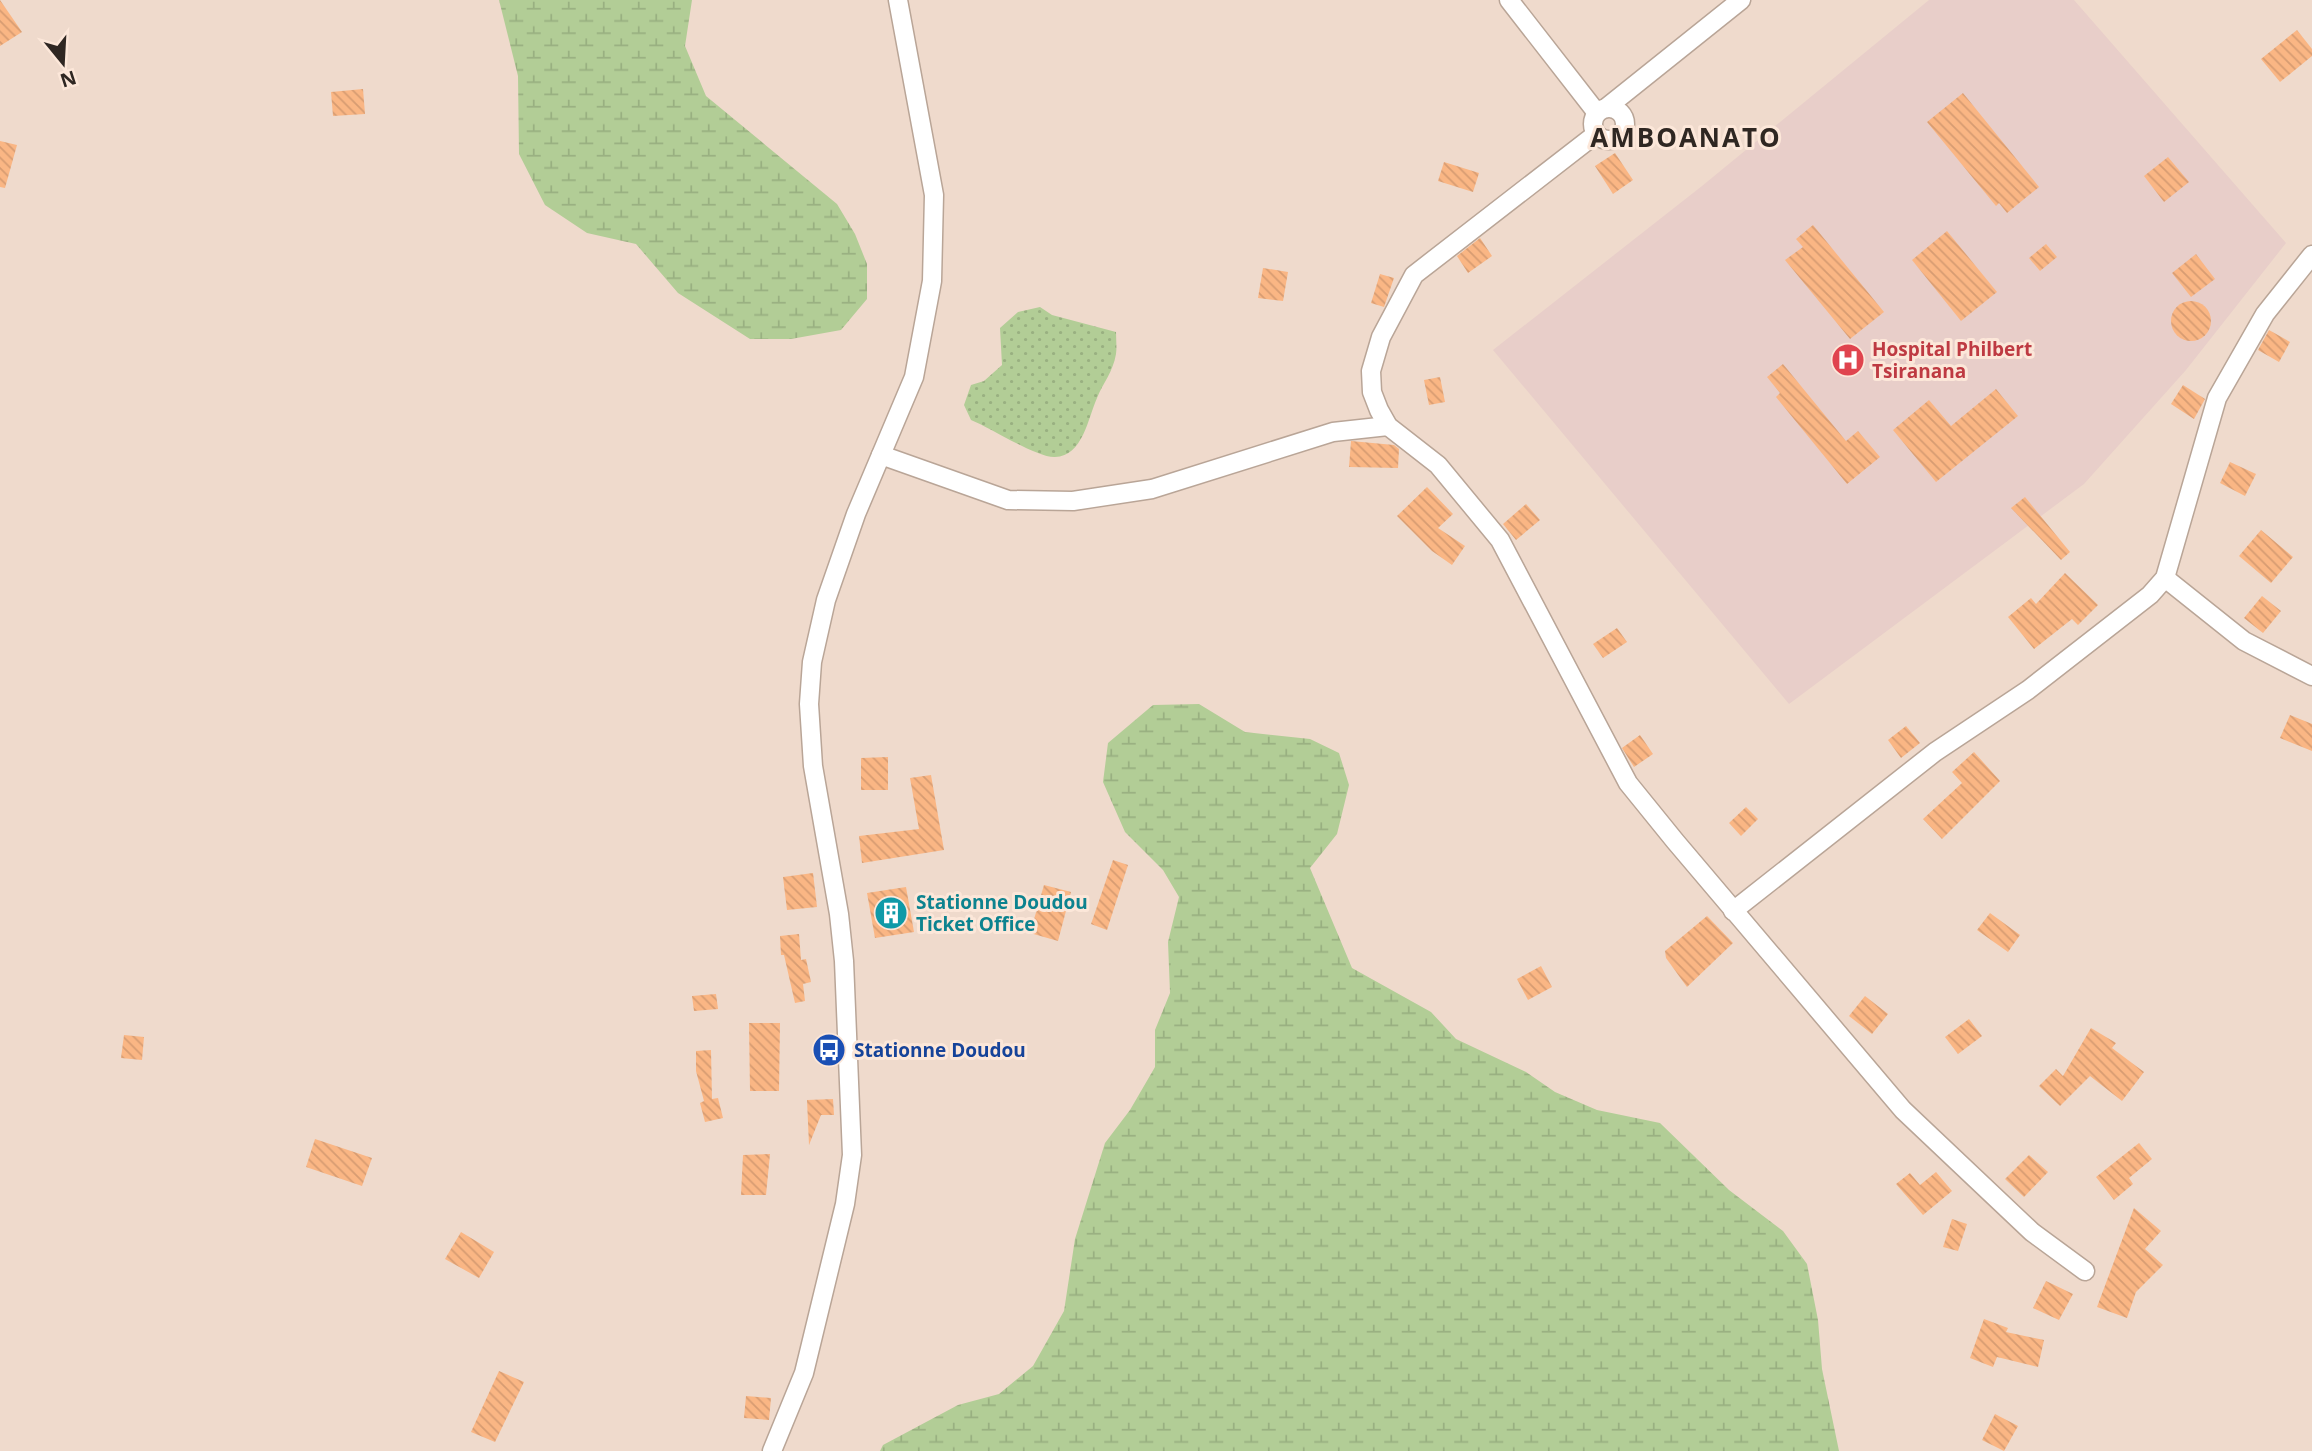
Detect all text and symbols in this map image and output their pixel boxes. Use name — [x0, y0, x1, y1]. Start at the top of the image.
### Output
north arrow — [28, 28, 98, 98]
text: N — [57, 64, 80, 94]
district label: AMBOANATO — [1590, 119, 1782, 155]
place label: Hospital Philbert Tsiranana — [1872, 336, 2032, 384]
hospital icon: Hospital Philbert Tsiranana — [1829, 341, 1867, 379]
place label: Stationne Doudou Ticket Office — [916, 889, 1088, 937]
building icon: Stationne Doudou Ticket Office — [872, 894, 910, 932]
bus stop icon: Stationne Doudou — [810, 1031, 848, 1069]
place label: Stationne Doudou — [854, 1037, 1026, 1063]

